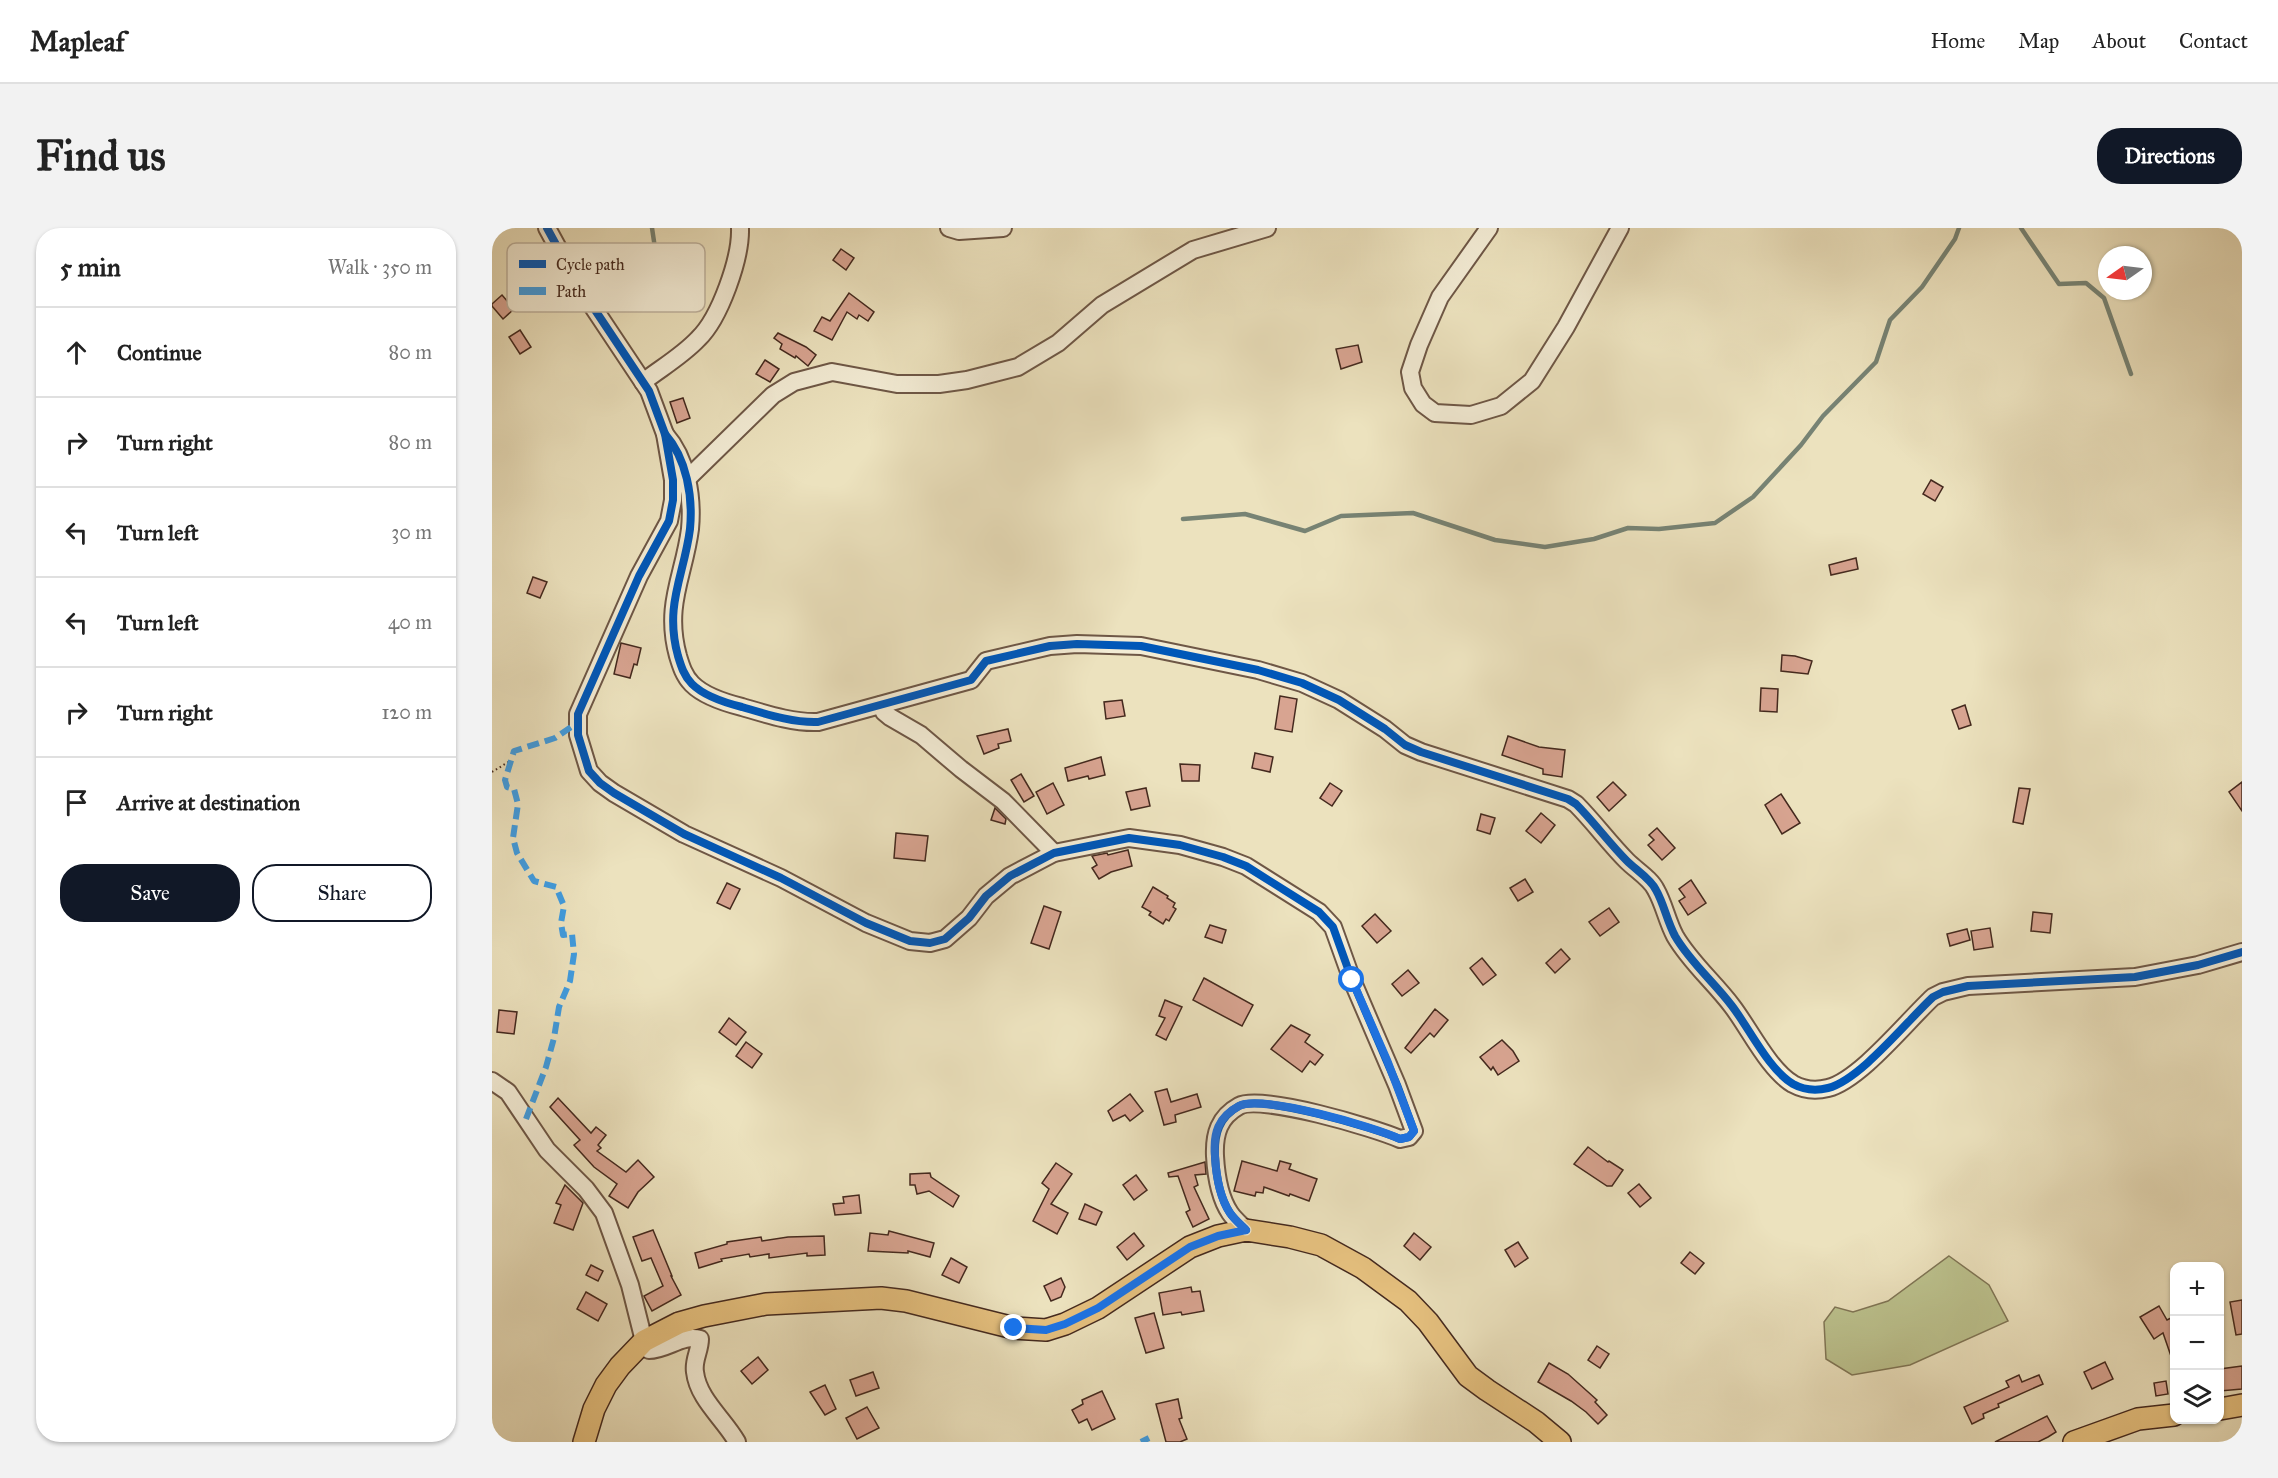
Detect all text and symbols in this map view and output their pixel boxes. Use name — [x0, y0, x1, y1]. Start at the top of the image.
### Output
text: Mapleaf — [30, 24, 125, 59]
text: Home — [1930, 28, 1985, 54]
text: Map — [2018, 28, 2059, 54]
text: About — [2092, 28, 2146, 54]
text: Contact — [2179, 28, 2248, 54]
button: Directions — [2097, 128, 2242, 184]
text: Find us — [36, 130, 166, 182]
legend — [507, 243, 705, 312]
north arrow — [2098, 246, 2152, 300]
text: 5 min — [60, 251, 121, 283]
text: Walk · 350 m — [328, 255, 432, 279]
text: Cycle path — [556, 255, 625, 274]
text: Path — [556, 282, 586, 301]
icon: ahead — [60, 336, 93, 369]
text: Continue — [117, 339, 202, 366]
text: 80 m — [389, 340, 432, 364]
icon: right — [60, 426, 93, 459]
text: Turn right — [117, 429, 213, 456]
text: 80 m — [389, 430, 432, 454]
icon: left — [60, 516, 93, 549]
text: Turn left — [117, 519, 199, 546]
text: 30 m — [391, 520, 432, 544]
icon: left — [60, 606, 93, 639]
text: Turn left — [117, 609, 199, 636]
text: 40 m — [388, 610, 432, 634]
icon: right — [60, 696, 93, 729]
text: Turn right — [117, 699, 213, 726]
text: 120 m — [381, 700, 432, 724]
icon: arrive — [60, 786, 93, 819]
text: Arrive at destination — [117, 789, 300, 816]
button: Save — [60, 864, 240, 922]
button: Share — [252, 864, 432, 922]
route start — [1338, 966, 1364, 992]
map controls — [2170, 1262, 2224, 1424]
button: + — [2170, 1262, 2224, 1316]
route end — [1000, 1314, 1026, 1340]
button: − — [2170, 1316, 2224, 1370]
button: layers — [2170, 1370, 2224, 1424]

